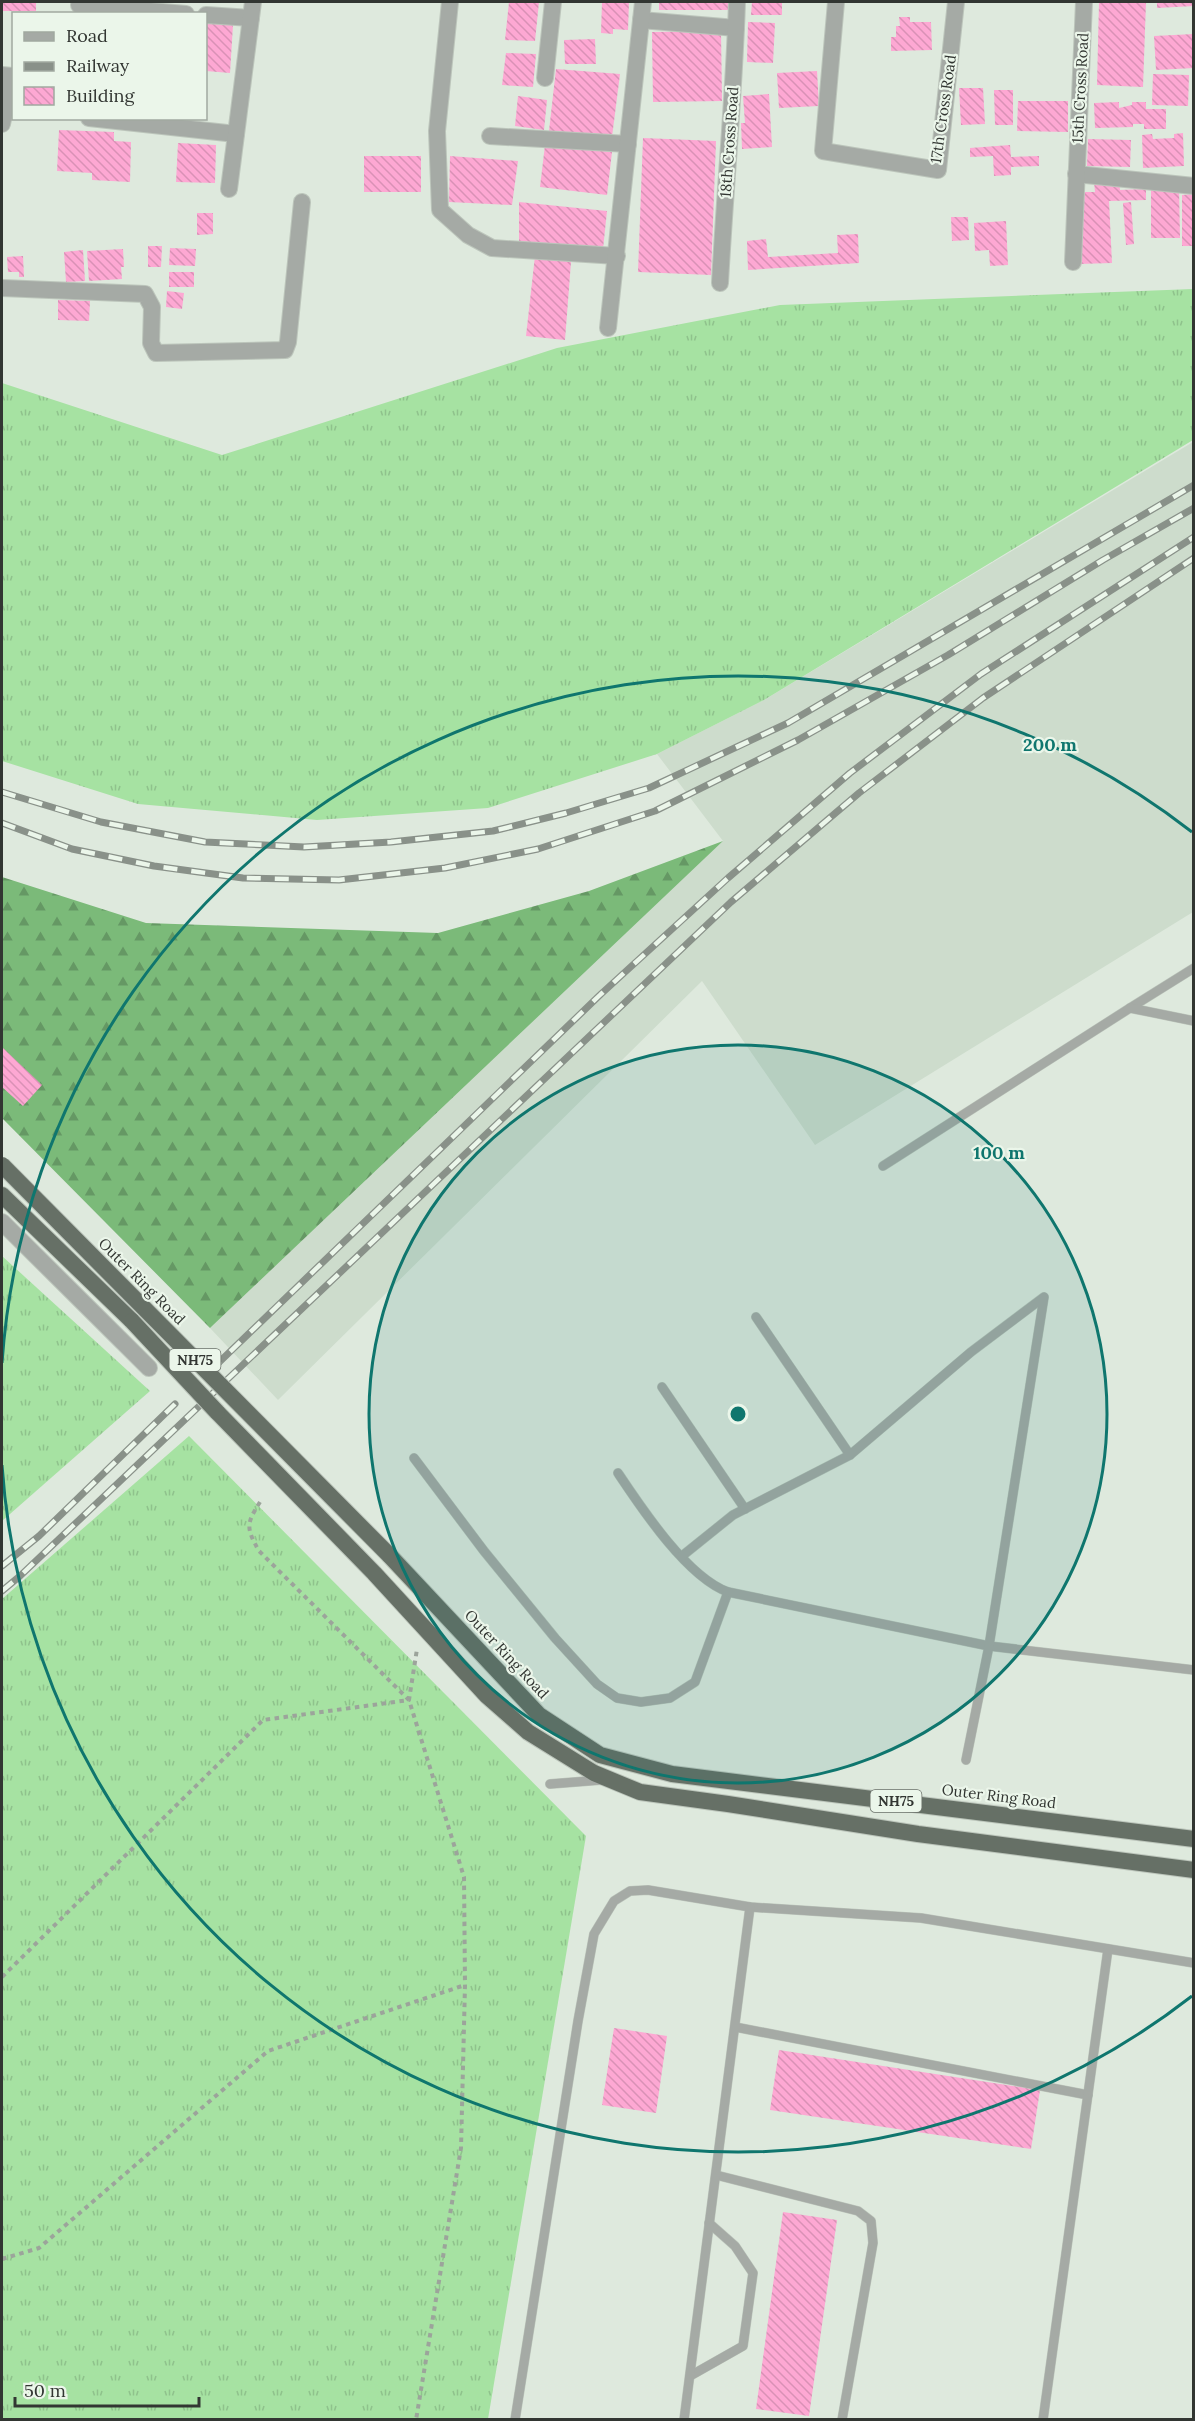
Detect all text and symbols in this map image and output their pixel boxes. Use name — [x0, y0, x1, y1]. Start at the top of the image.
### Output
legend — [12, 12, 207, 120]
text: Road — [66, 24, 108, 47]
street label: 15th Cross Road — [1068, 32, 1092, 144]
street label: 17th Cross Road — [926, 53, 960, 164]
text: Railway — [66, 54, 130, 77]
text: Building — [66, 84, 136, 107]
street label: 18th Cross Road — [716, 86, 742, 198]
text: 200 m — [1023, 733, 1077, 756]
text: 100 m — [973, 1141, 1025, 1164]
street label: Outer Ring Road — [95, 1234, 189, 1328]
road number: NH75 — [170, 1349, 220, 1371]
centre of rings — [728, 1404, 748, 1424]
street label: Outer Ring Road — [461, 1605, 553, 1703]
street label: Outer Ring Road — [941, 1780, 1057, 1812]
road number: NH75 — [870, 1790, 922, 1812]
scale bar — [15, 2370, 200, 2408]
text: 50 m — [24, 2379, 66, 2402]

